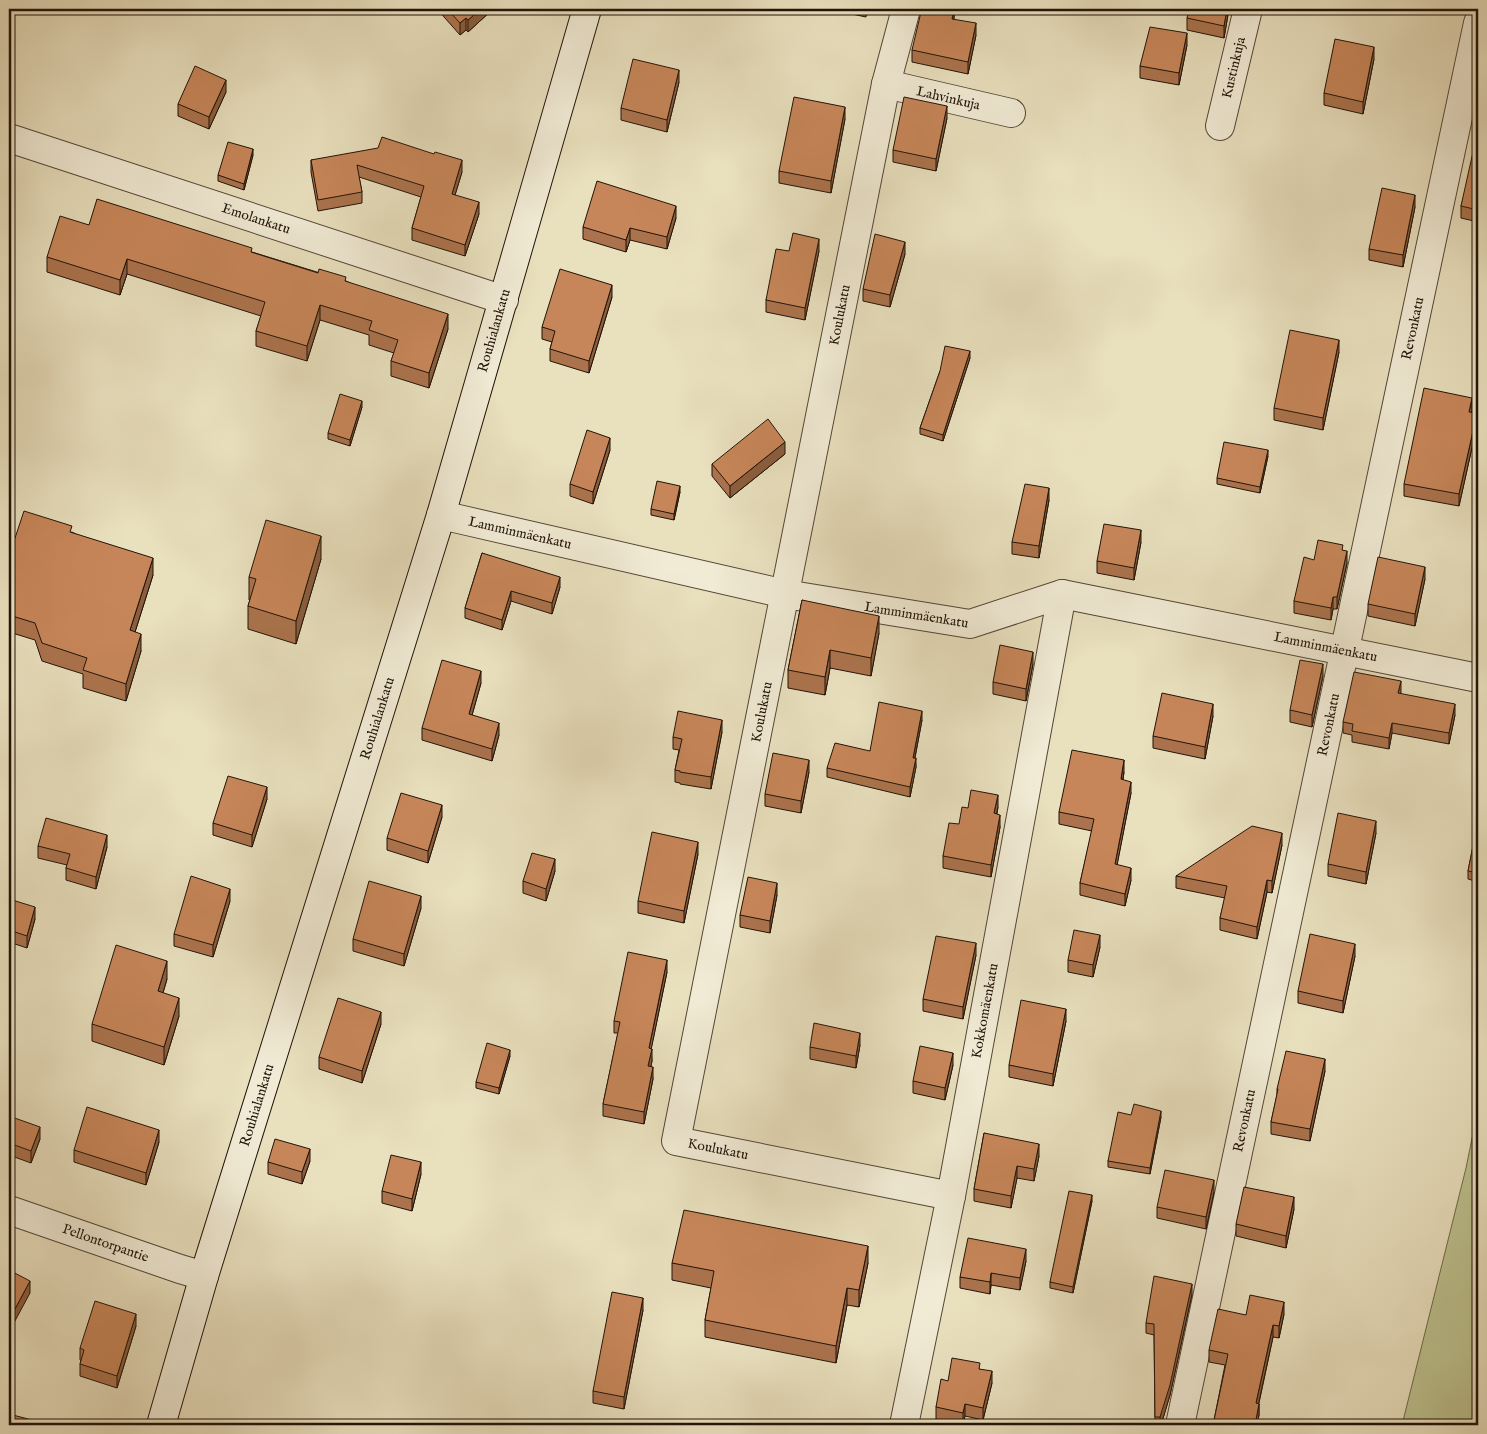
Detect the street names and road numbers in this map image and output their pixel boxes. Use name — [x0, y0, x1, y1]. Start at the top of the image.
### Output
street label: Kustinkuja — [1218, 34, 1250, 100]
street label: Lahvinkuja — [915, 82, 983, 115]
street label: Emolankatu — [220, 199, 293, 238]
street label: Koulukatu — [825, 283, 855, 347]
street label: Rouhialankatu — [474, 287, 515, 374]
street label: Revonkatu — [1398, 295, 1428, 362]
street label: Lamminmäenkatu — [467, 513, 573, 554]
street label: Lamminmäenkatu — [863, 598, 970, 633]
street label: Lamminmäenkatu — [1272, 628, 1379, 666]
street label: Rouhialankatu — [356, 675, 399, 762]
street label: Koulukatu — [747, 680, 777, 744]
street label: Revonkatu — [1313, 692, 1344, 758]
street label: Kokkomäenkatu — [968, 962, 1003, 1060]
street label: Rouhialankatu — [236, 1062, 279, 1149]
street label: Revonkatu — [1229, 1088, 1260, 1154]
street label: Koulukatu — [686, 1135, 750, 1164]
street label: Pellontorpantie — [60, 1220, 152, 1267]

